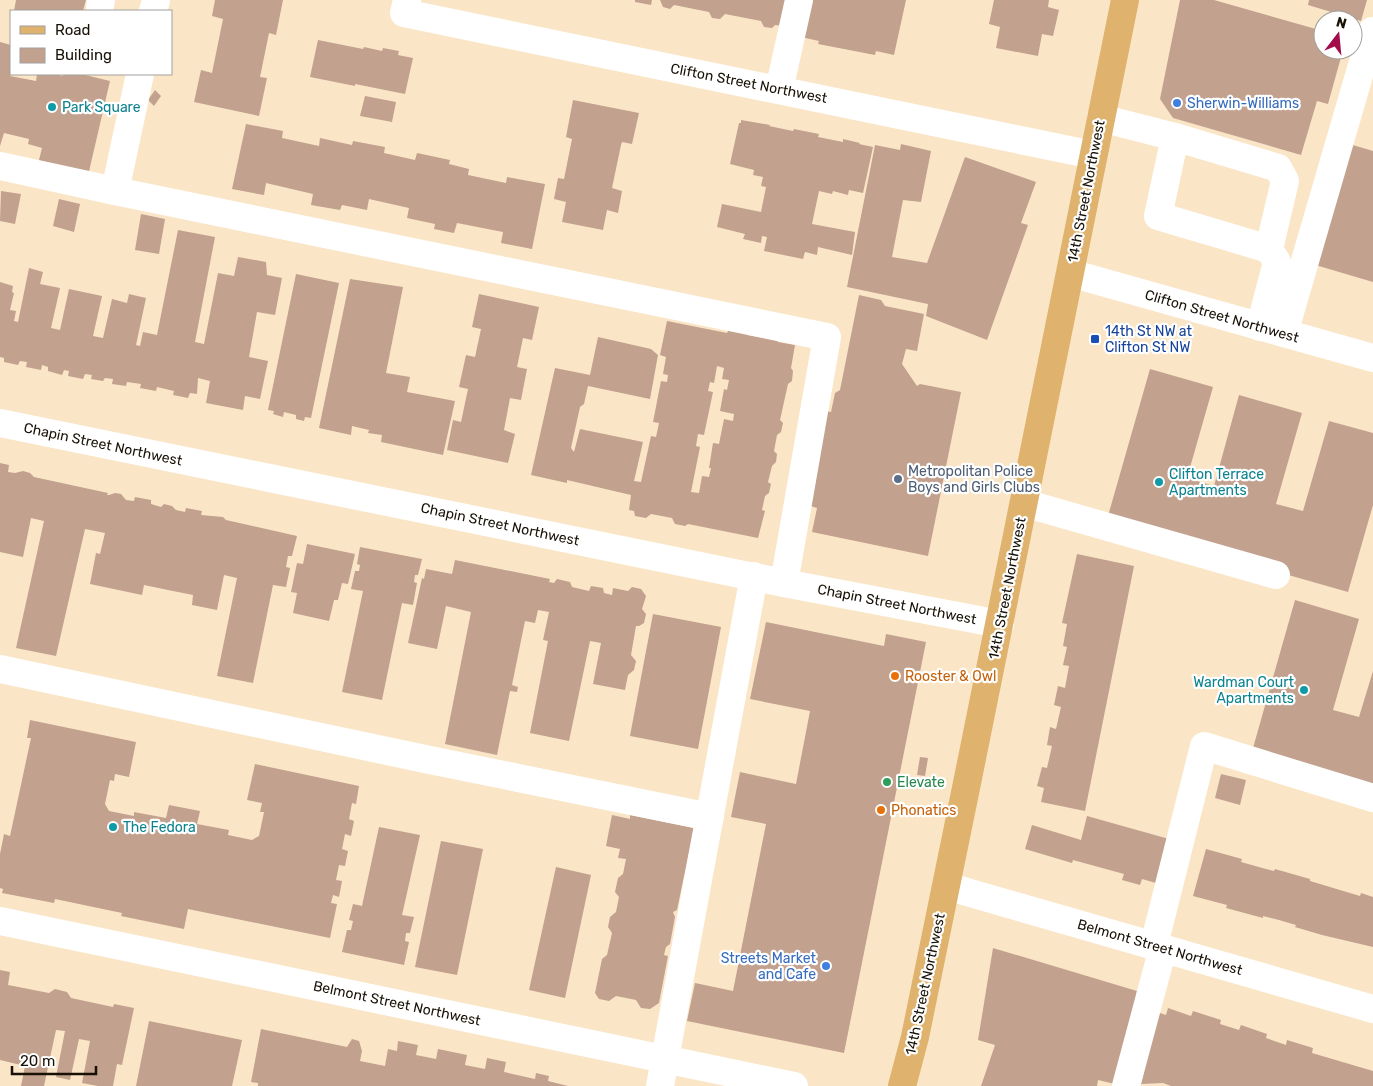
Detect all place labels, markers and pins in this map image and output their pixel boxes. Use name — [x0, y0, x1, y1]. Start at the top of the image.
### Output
place label: Sherwin-Williams — [1187, 95, 1299, 112]
marker: Sherwin-Williams — [1171, 97, 1183, 109]
place label: Park Square — [62, 99, 141, 116]
marker: Park Square — [46, 101, 58, 113]
place label: 14th St NW at Clifton St NW — [1105, 323, 1193, 356]
marker: 14th St NW at Clifton St NW — [1089, 333, 1101, 345]
place label: Metropolitan Police Boys and Girls Clubs — [908, 463, 1040, 496]
place label: Clifton Terrace Apartments — [1169, 466, 1264, 499]
marker: Metropolitan Police Boys and Girls Clubs — [892, 473, 904, 485]
marker: Clifton Terrace Apartments — [1153, 476, 1165, 488]
place label: Rooster & Owl — [905, 668, 996, 685]
marker: Rooster & Owl — [889, 670, 901, 682]
place label: Wardman Court Apartments — [1193, 674, 1295, 707]
marker: Wardman Court Apartments — [1298, 684, 1310, 696]
place label: Elevate — [897, 774, 945, 791]
marker: Elevate — [881, 776, 893, 788]
place label: Phonatics — [891, 802, 956, 819]
marker: Phonatics — [875, 804, 887, 816]
place label: The Fedora — [123, 819, 196, 836]
marker: The Fedora — [107, 821, 119, 833]
place label: Streets Market and Cafe — [721, 950, 817, 983]
marker: Streets Market and Cafe — [820, 960, 832, 972]

